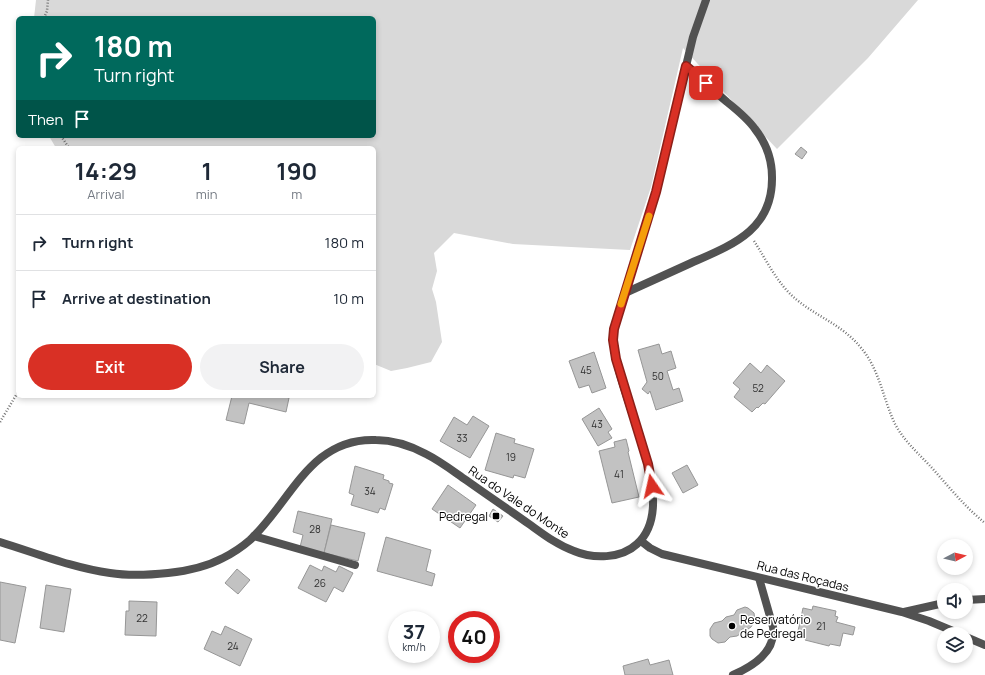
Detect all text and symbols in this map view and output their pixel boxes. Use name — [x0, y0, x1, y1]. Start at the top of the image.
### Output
text: 180 m — [94, 27, 173, 65]
icon: right — [28, 32, 80, 84]
text: Turn right — [94, 63, 175, 87]
pin — [689, 66, 723, 100]
icon: arrive — [695, 72, 717, 94]
icon: arrive — [71, 108, 93, 130]
text: Then — [28, 109, 63, 130]
text: 14:29 — [75, 154, 137, 187]
text: 1 — [201, 154, 212, 187]
text: 190 — [276, 154, 317, 187]
text: Arrival — [87, 185, 124, 203]
text: min — [196, 185, 218, 203]
text: m — [291, 185, 302, 203]
icon: right — [28, 232, 50, 254]
text: Turn right — [62, 232, 133, 253]
text: 180 m — [325, 232, 364, 253]
icon: arrive — [28, 288, 50, 310]
text: Arrive at destination — [62, 288, 211, 309]
text: 10 m — [333, 288, 364, 309]
button: Exit — [28, 344, 192, 390]
button: Share — [200, 344, 364, 390]
house number: 45 — [580, 363, 592, 377]
house number: 50 — [652, 369, 664, 383]
house number: 52 — [752, 381, 764, 395]
house number: 43 — [591, 417, 603, 431]
house number: 33 — [456, 431, 468, 445]
house number: 19 — [506, 450, 516, 464]
street label: Rua do Vale do Monte — [465, 462, 573, 542]
position arrow — [631, 465, 673, 507]
house number: 41 — [614, 467, 624, 481]
house number: 34 — [364, 484, 376, 498]
place label: Pedregal — [439, 508, 488, 525]
marker: Pedregal — [491, 511, 501, 521]
house number: 28 — [309, 522, 321, 536]
north arrow — [937, 539, 973, 575]
map controls — [937, 539, 973, 663]
street label: Rua das Roçadas — [755, 556, 851, 596]
house number: 26 — [314, 576, 326, 590]
button: sound — [937, 583, 973, 619]
house number: 22 — [136, 611, 148, 625]
speed limit sign: 40 — [448, 611, 500, 663]
place label: Reservatório de Pedregal — [740, 611, 811, 642]
text: 37 — [403, 618, 425, 645]
house number: 21 — [816, 619, 826, 633]
marker: Reservatório de Pedregal — [727, 621, 737, 631]
button: layers — [937, 627, 973, 663]
house number: 24 — [227, 639, 239, 653]
text: km/h — [402, 640, 426, 654]

